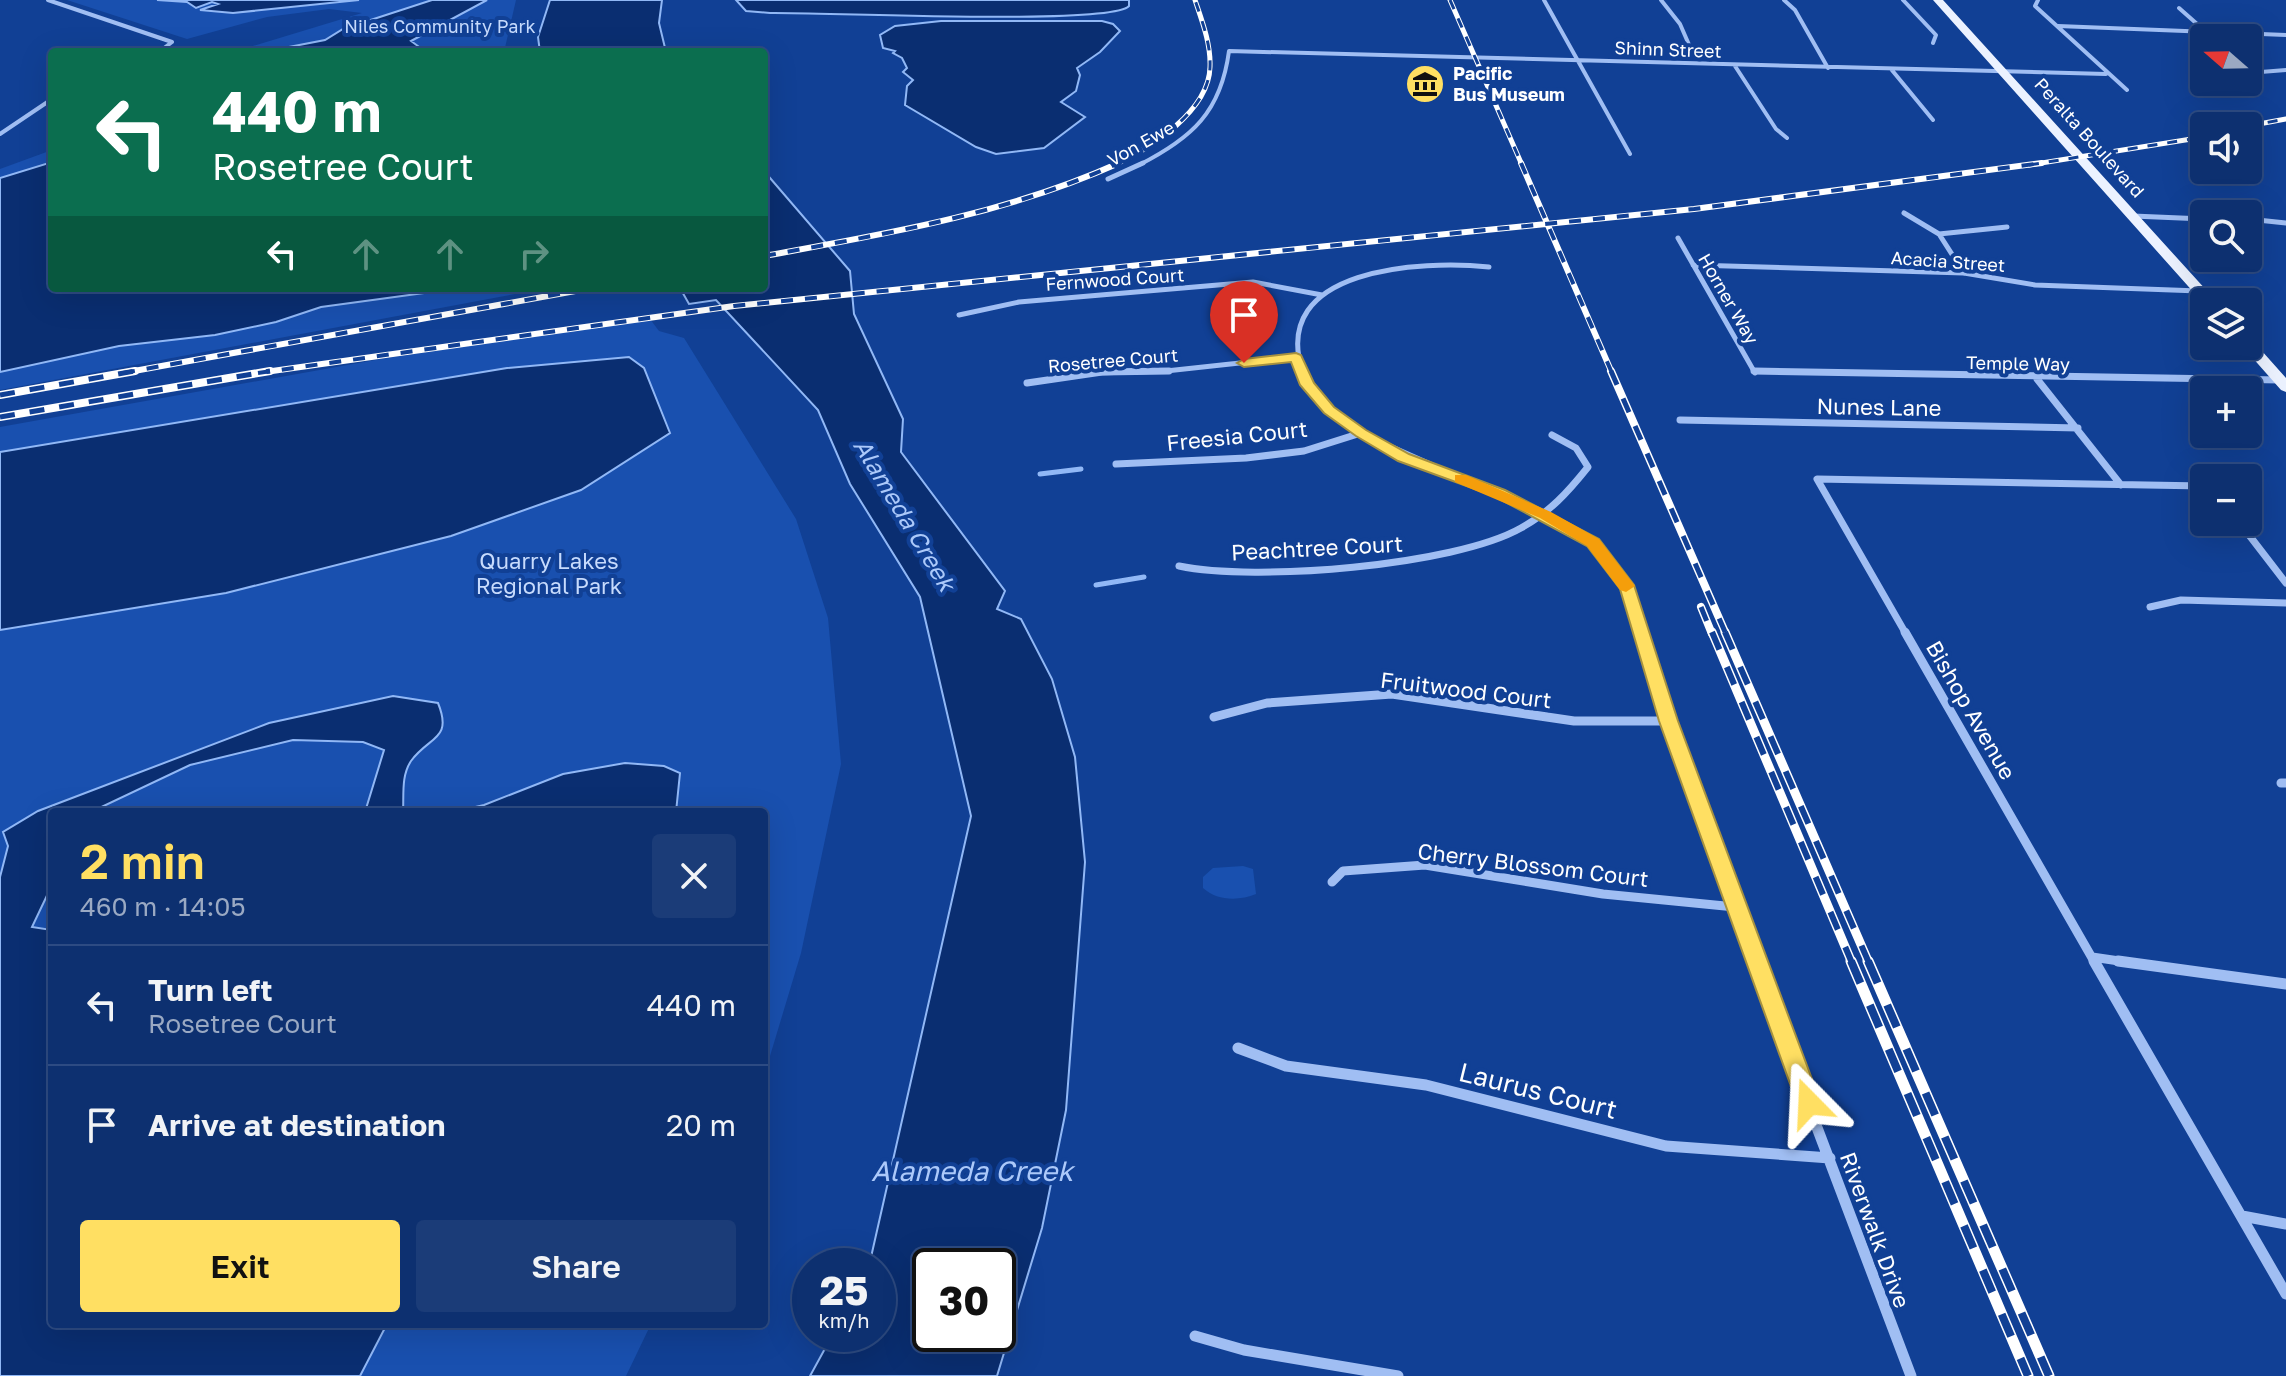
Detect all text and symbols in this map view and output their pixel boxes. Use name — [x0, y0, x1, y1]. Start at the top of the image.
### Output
park label: Niles Community Park — [344, 15, 536, 37]
north arrow — [2190, 24, 2262, 96]
map controls — [2190, 24, 2262, 536]
street label: Shinn Street — [1614, 36, 1722, 62]
place label: Pacific Bus Museum — [1453, 62, 1565, 105]
museum icon: Pacific Bus Museum — [1404, 63, 1446, 105]
street label: Peralta Boulevard — [2030, 73, 2149, 202]
text: 440 m — [212, 77, 381, 144]
icon: left — [80, 80, 184, 184]
button: sound — [2190, 112, 2262, 184]
street label: Von Ewe — [1103, 116, 1178, 170]
text: Rosetree Court — [212, 145, 474, 188]
button: search — [2190, 200, 2262, 272]
icon: left — [260, 232, 304, 276]
icon: ahead — [344, 232, 388, 276]
icon: ahead — [428, 232, 472, 276]
icon: right — [512, 232, 556, 276]
street label: Acacia Street — [1890, 246, 2006, 276]
street label: Horner Way — [1694, 249, 1764, 348]
street label: Fernwood Court — [1045, 263, 1185, 295]
pin — [1210, 281, 1278, 363]
button: layers — [2190, 288, 2262, 360]
icon: arrive — [1222, 293, 1266, 337]
street label: Rosetree Court — [1047, 343, 1179, 377]
street label: Temple Way — [1966, 351, 2070, 375]
button: + — [2190, 376, 2262, 448]
street label: Nunes Lane — [1816, 392, 1942, 421]
street label: Freesia Court — [1165, 415, 1309, 456]
water label: Alameda Creek — [848, 433, 964, 598]
button: − — [2190, 464, 2262, 536]
street label: Peachtree Court — [1230, 530, 1404, 565]
park label: Quarry Lakes Regional Park — [476, 547, 622, 599]
street label: Bishop Avenue — [1921, 636, 2022, 784]
street label: Fruitwood Court — [1379, 666, 1553, 713]
text: 2 min — [80, 832, 205, 890]
button: close — [652, 834, 736, 918]
street label: Cherry Blossom Court — [1416, 837, 1650, 892]
text: 460 m · 14:05 — [80, 891, 246, 922]
text: Turn left — [148, 972, 273, 1008]
icon: left — [80, 983, 124, 1027]
text: 440 m — [647, 987, 736, 1023]
text: Rosetree Court — [148, 1008, 337, 1039]
street label: Laurus Court — [1456, 1056, 1620, 1125]
position arrow — [1767, 1061, 1851, 1145]
icon: arrive — [80, 1103, 124, 1147]
text: Arrive at destination — [148, 1107, 445, 1143]
text: 20 m — [666, 1107, 736, 1143]
street label: Riverwalk Drive — [1835, 1148, 1916, 1311]
water label: Alameda Creek — [871, 1154, 1076, 1187]
button: Exit — [80, 1220, 400, 1312]
button: Share — [416, 1220, 736, 1312]
speed limit sign: 30 — [912, 1248, 1016, 1352]
text: 25 — [820, 1266, 868, 1314]
text: km/h — [819, 1308, 869, 1332]

